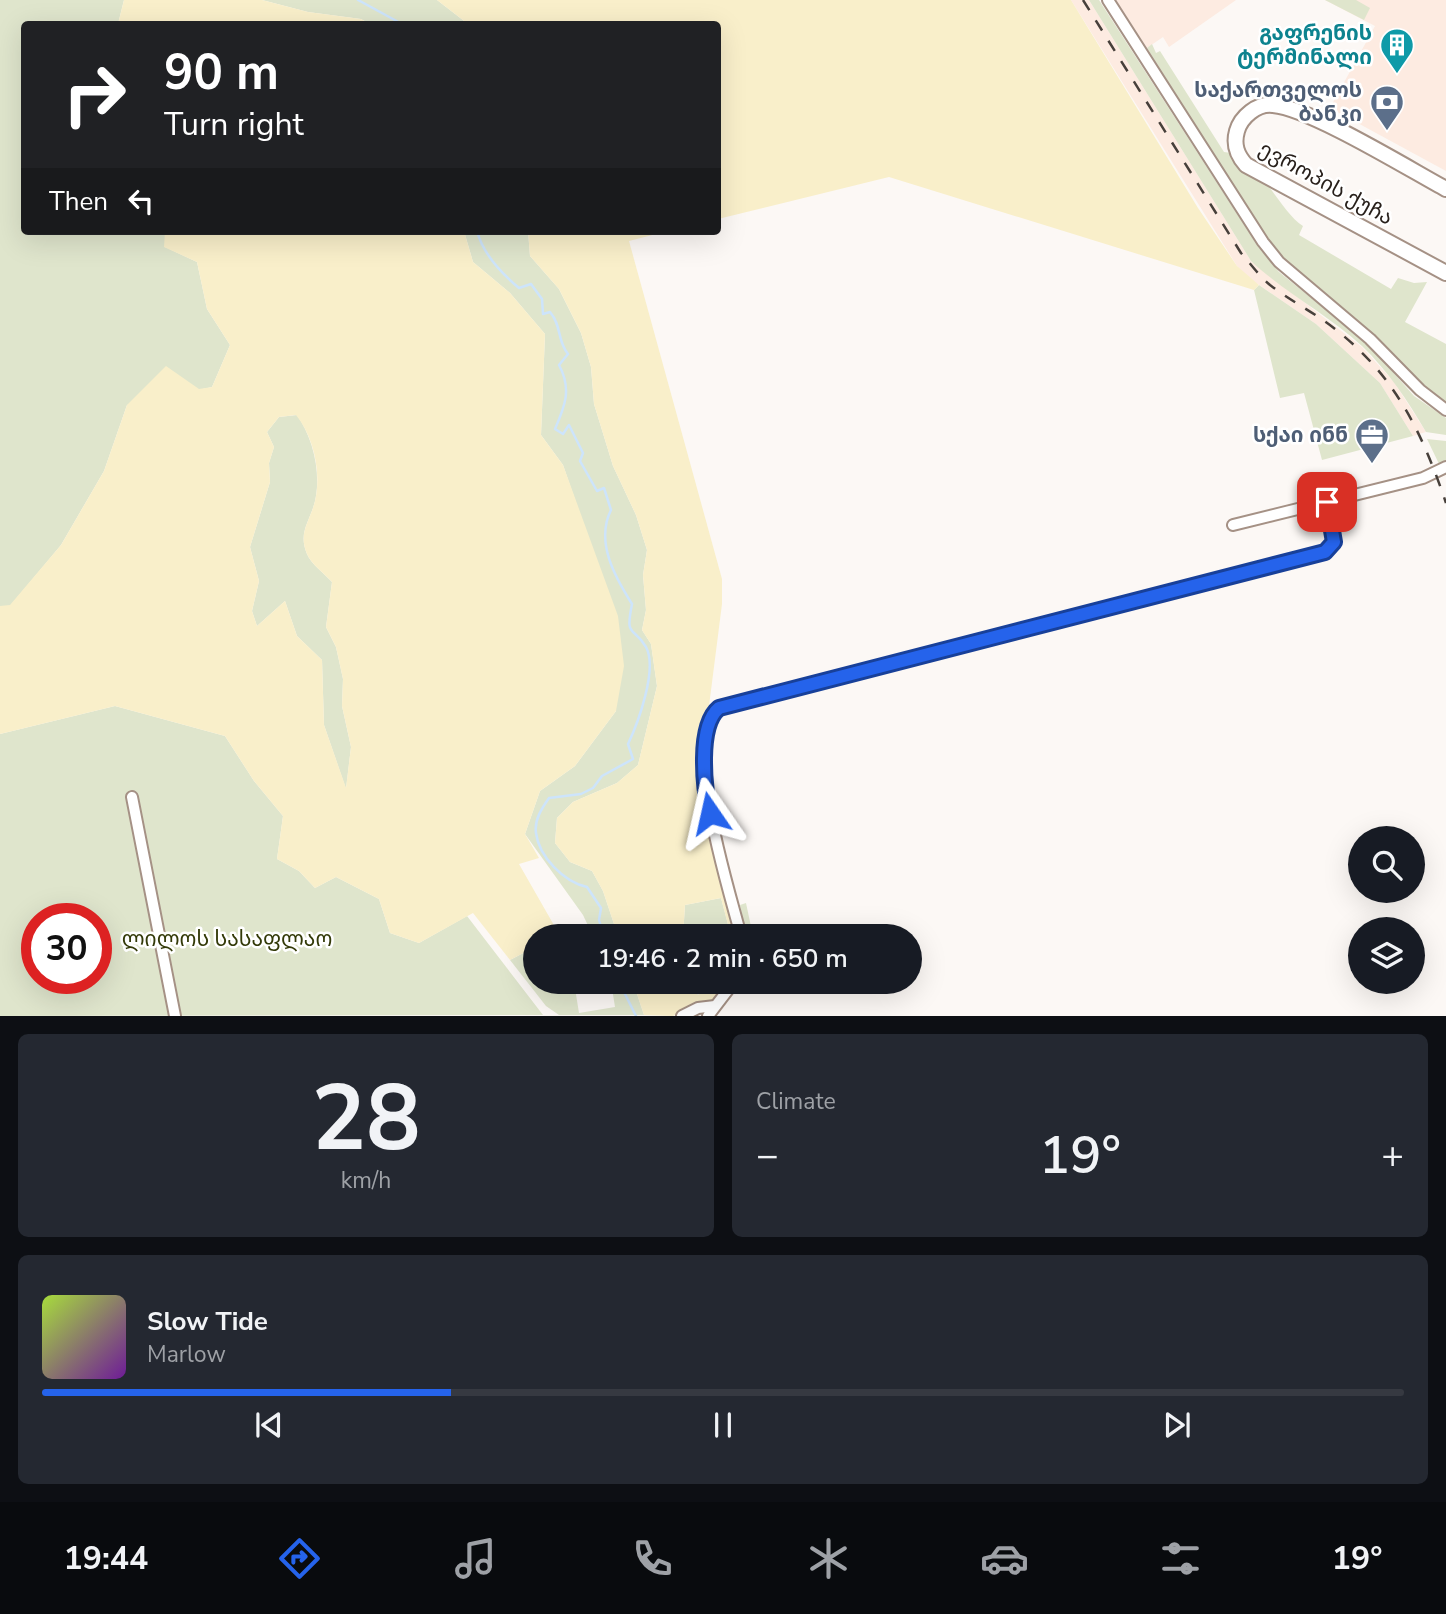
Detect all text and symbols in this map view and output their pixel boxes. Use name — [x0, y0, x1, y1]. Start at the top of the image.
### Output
place label: გაფრენის ტერმინალი — [1237, 19, 1372, 71]
building icon: გაფრენის ტერმინალი — [1378, 26, 1416, 75]
text: 90 m — [164, 39, 279, 106]
icon: right — [49, 49, 140, 140]
place label: საქართველოს ბანკი — [1194, 76, 1362, 128]
bank icon: საქართველოს ბანკი — [1368, 83, 1406, 132]
text: Turn right — [164, 103, 304, 146]
street label: ევროპის ქუჩა — [1254, 135, 1398, 231]
icon: left — [122, 182, 160, 220]
text: Then — [49, 184, 108, 219]
office icon: სქაი ინნ — [1353, 416, 1391, 465]
place label: სქაი ინნ — [1253, 421, 1348, 449]
pin — [1297, 472, 1357, 532]
icon: arrive — [1308, 483, 1346, 521]
position arrow — [673, 776, 747, 850]
map controls — [1348, 826, 1425, 994]
button: search — [1348, 826, 1425, 903]
speed limit sign: 30 — [21, 903, 112, 994]
button: layers — [1348, 917, 1425, 994]
park label: ლილოს სასაფლაო — [122, 925, 332, 953]
text: 19:46 · 2 min · 650 m — [597, 941, 848, 976]
text: 28 — [311, 1057, 421, 1181]
text: Climate — [756, 1086, 836, 1117]
text: 19° — [1039, 1120, 1121, 1191]
text: − — [756, 1130, 779, 1181]
text: + — [1381, 1130, 1404, 1181]
text: km/h — [341, 1165, 391, 1196]
text: Slow Tide — [147, 1304, 268, 1339]
text: Marlow — [147, 1339, 226, 1370]
icon: previous — [250, 1406, 288, 1444]
icon: pause — [704, 1406, 742, 1444]
icon: next — [1158, 1406, 1196, 1444]
icon: directions — [275, 1534, 324, 1583]
icon: music — [451, 1534, 500, 1583]
icon: phone — [628, 1534, 677, 1583]
icon: climate — [804, 1534, 853, 1583]
icon: car — [980, 1534, 1029, 1583]
icon: filters — [1156, 1534, 1205, 1583]
text: 19:44 — [64, 1537, 148, 1580]
text: 19° — [1332, 1537, 1382, 1580]

